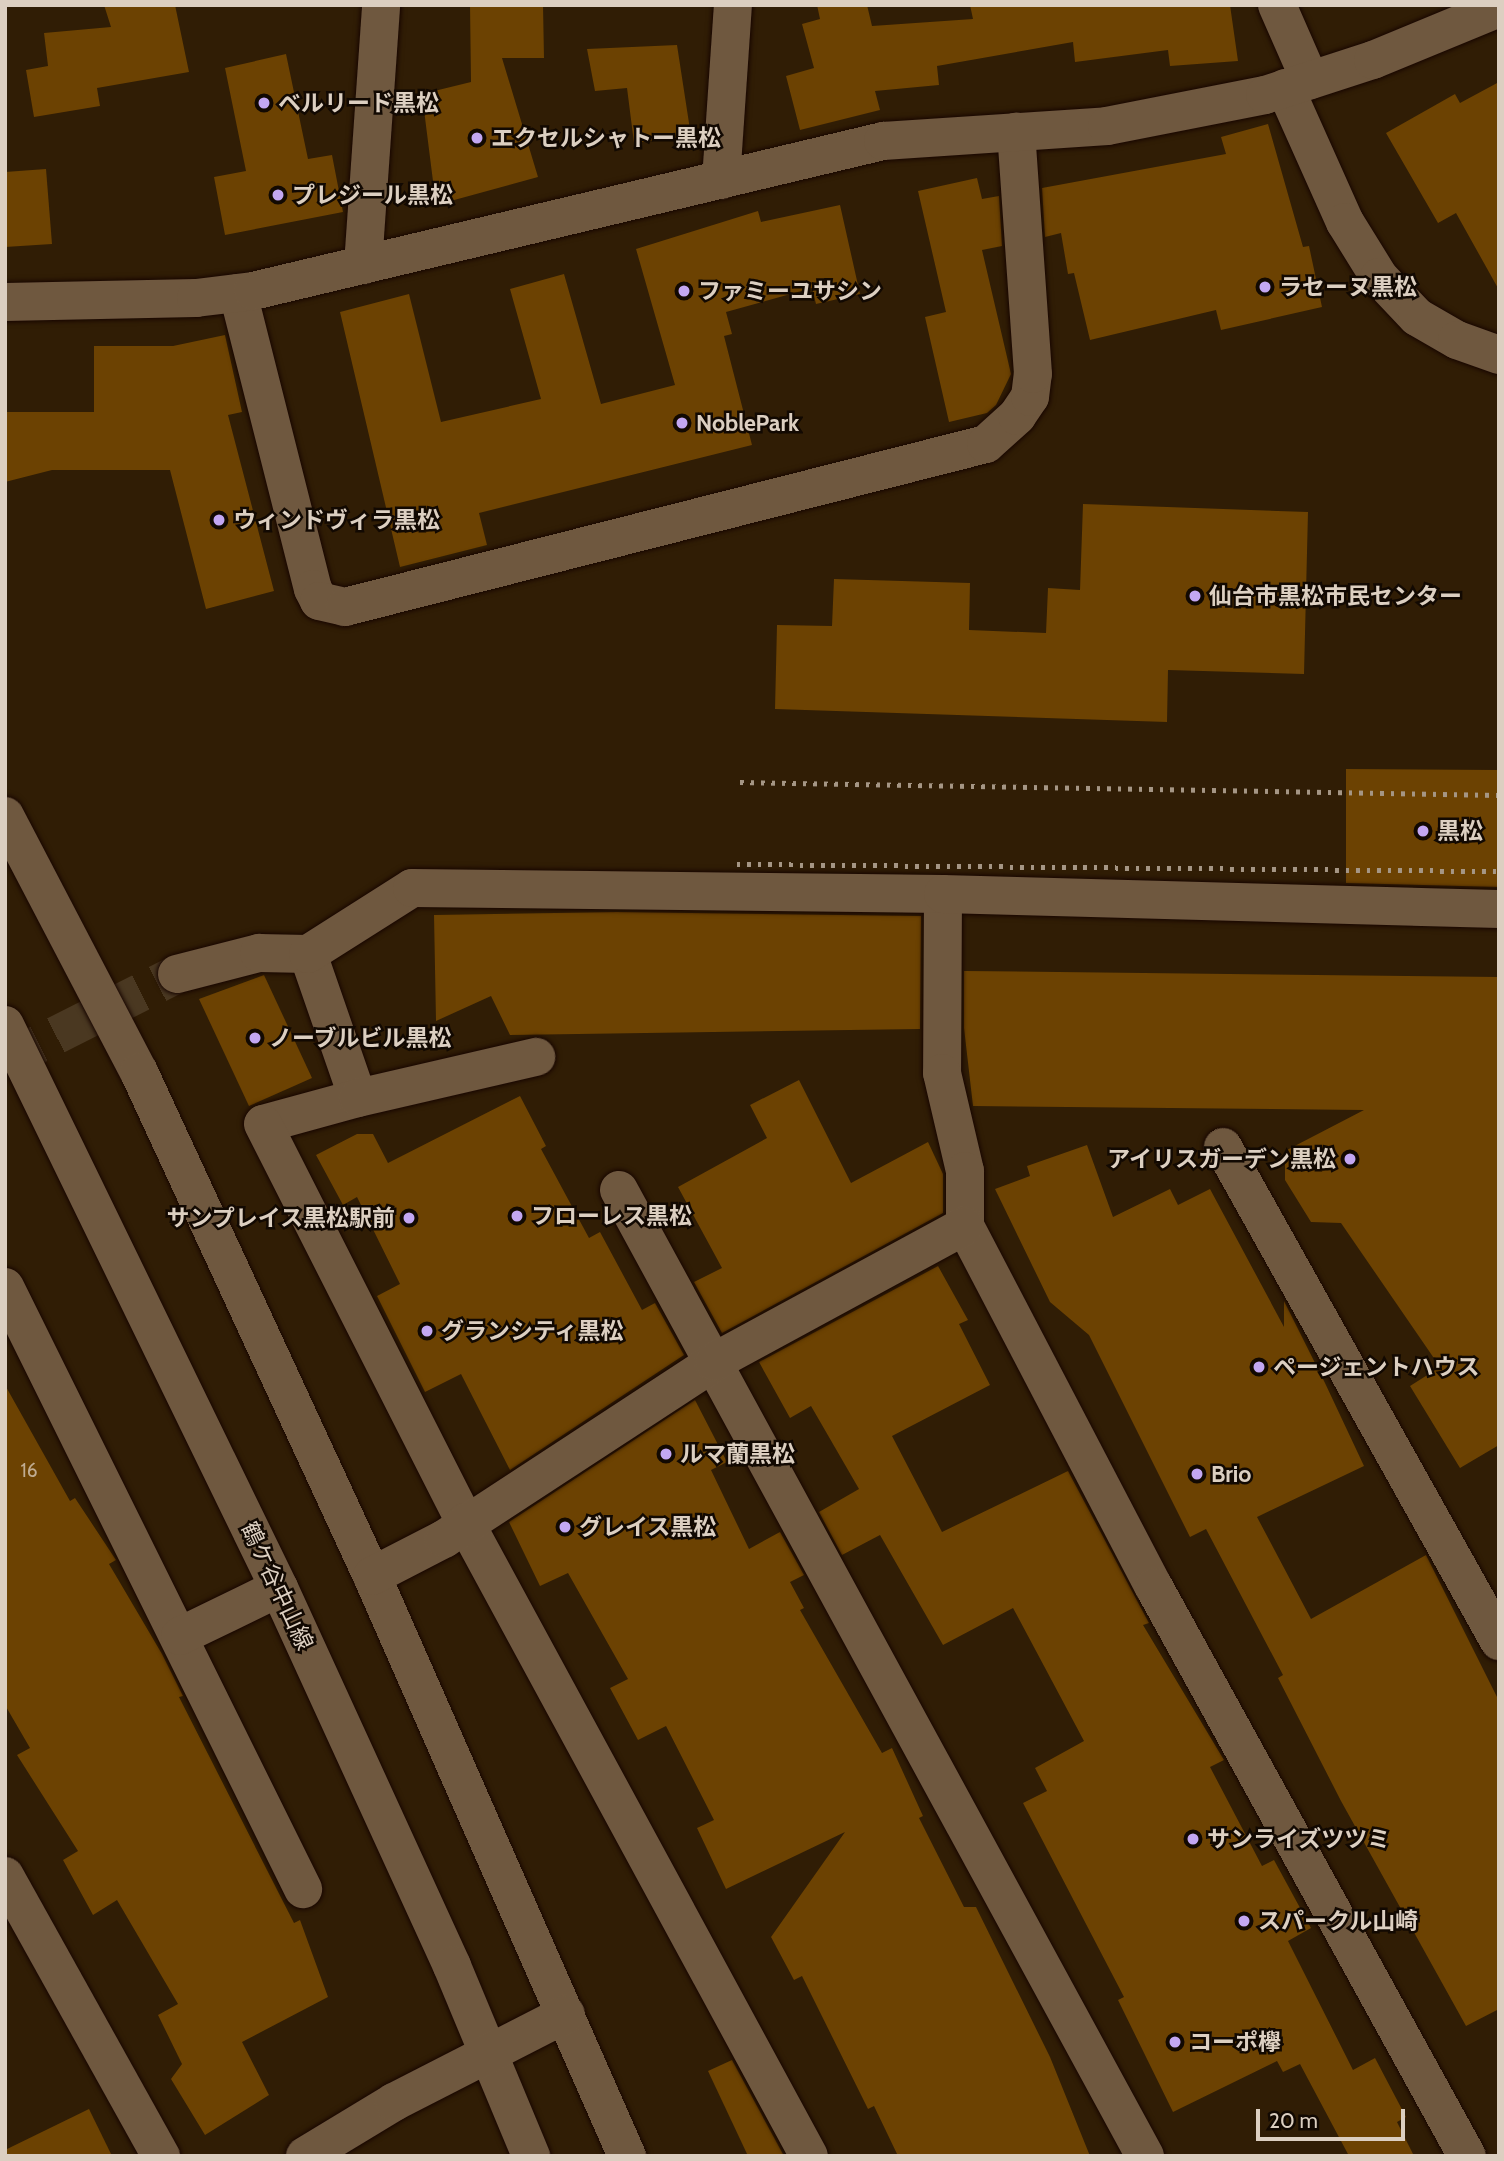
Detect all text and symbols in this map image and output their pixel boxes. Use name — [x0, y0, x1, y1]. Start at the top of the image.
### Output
place label: ベルリード黒松 — [278, 89, 439, 117]
marker: ベルリード黒松 — [256, 95, 272, 111]
place label: エクセルシャトー黒松 — [491, 124, 721, 152]
marker: エクセルシャトー黒松 — [469, 130, 485, 146]
place label: プレジール黒松 — [292, 181, 453, 209]
marker: プレジール黒松 — [270, 187, 286, 203]
place label: ラセーヌ黒松 — [1279, 273, 1417, 301]
place label: ファミーユサシン — [698, 277, 882, 305]
marker: ラセーヌ黒松 — [1257, 279, 1273, 295]
marker: ファミーユサシン — [676, 283, 692, 299]
place label: NoblePark — [696, 409, 799, 437]
marker: NoblePark — [674, 415, 690, 431]
place label: ウィンドヴィラ黒松 — [233, 506, 440, 534]
marker: ウィンドヴィラ黒松 — [211, 512, 227, 528]
place label: 仙台市黒松市民センター — [1209, 582, 1462, 610]
marker: 仙台市黒松市民センター — [1187, 588, 1203, 604]
place label: 黒松 — [1437, 817, 1483, 845]
marker: 黒松 — [1415, 823, 1431, 839]
place label: ノーブルビル黒松 — [269, 1024, 453, 1052]
marker: ノーブルビル黒松 — [247, 1030, 263, 1046]
place label: アイリスガーデン黒松 — [1106, 1145, 1336, 1173]
marker: アイリスガーデン黒松 — [1342, 1151, 1358, 1167]
place label: フローレス黒松 — [531, 1202, 692, 1230]
place label: サンプレイス黒松駅前 — [165, 1204, 395, 1232]
marker: フローレス黒松 — [509, 1208, 525, 1224]
marker: サンプレイス黒松駅前 — [401, 1210, 417, 1226]
place label: グランシティ黒松 — [441, 1317, 625, 1345]
marker: グランシティ黒松 — [419, 1323, 435, 1339]
place label: ページェントハウス — [1273, 1353, 1480, 1381]
marker: ページェントハウス — [1251, 1359, 1267, 1375]
place label: ルマ蘭黒松 — [680, 1440, 795, 1468]
marker: ルマ蘭黒松 — [658, 1446, 674, 1462]
house number: 16 — [21, 1460, 37, 1482]
place label: Brio — [1211, 1460, 1251, 1488]
marker: Brio — [1189, 1466, 1205, 1482]
place label: グレイス黒松 — [579, 1513, 717, 1541]
street label: 鶴ケ谷中山線 — [235, 1518, 319, 1654]
marker: グレイス黒松 — [557, 1519, 573, 1535]
place label: サンライズツツミ — [1207, 1825, 1391, 1853]
marker: サンライズツツミ — [1185, 1831, 1201, 1847]
place label: スパークル山崎 — [1258, 1907, 1419, 1935]
marker: スパークル山崎 — [1236, 1913, 1252, 1929]
place label: コーポ欅 — [1189, 2028, 1281, 2056]
marker: コーポ欅 — [1167, 2034, 1183, 2050]
scale bar — [1259, 2094, 1408, 2138]
text: 20 m — [1269, 2108, 1318, 2133]

